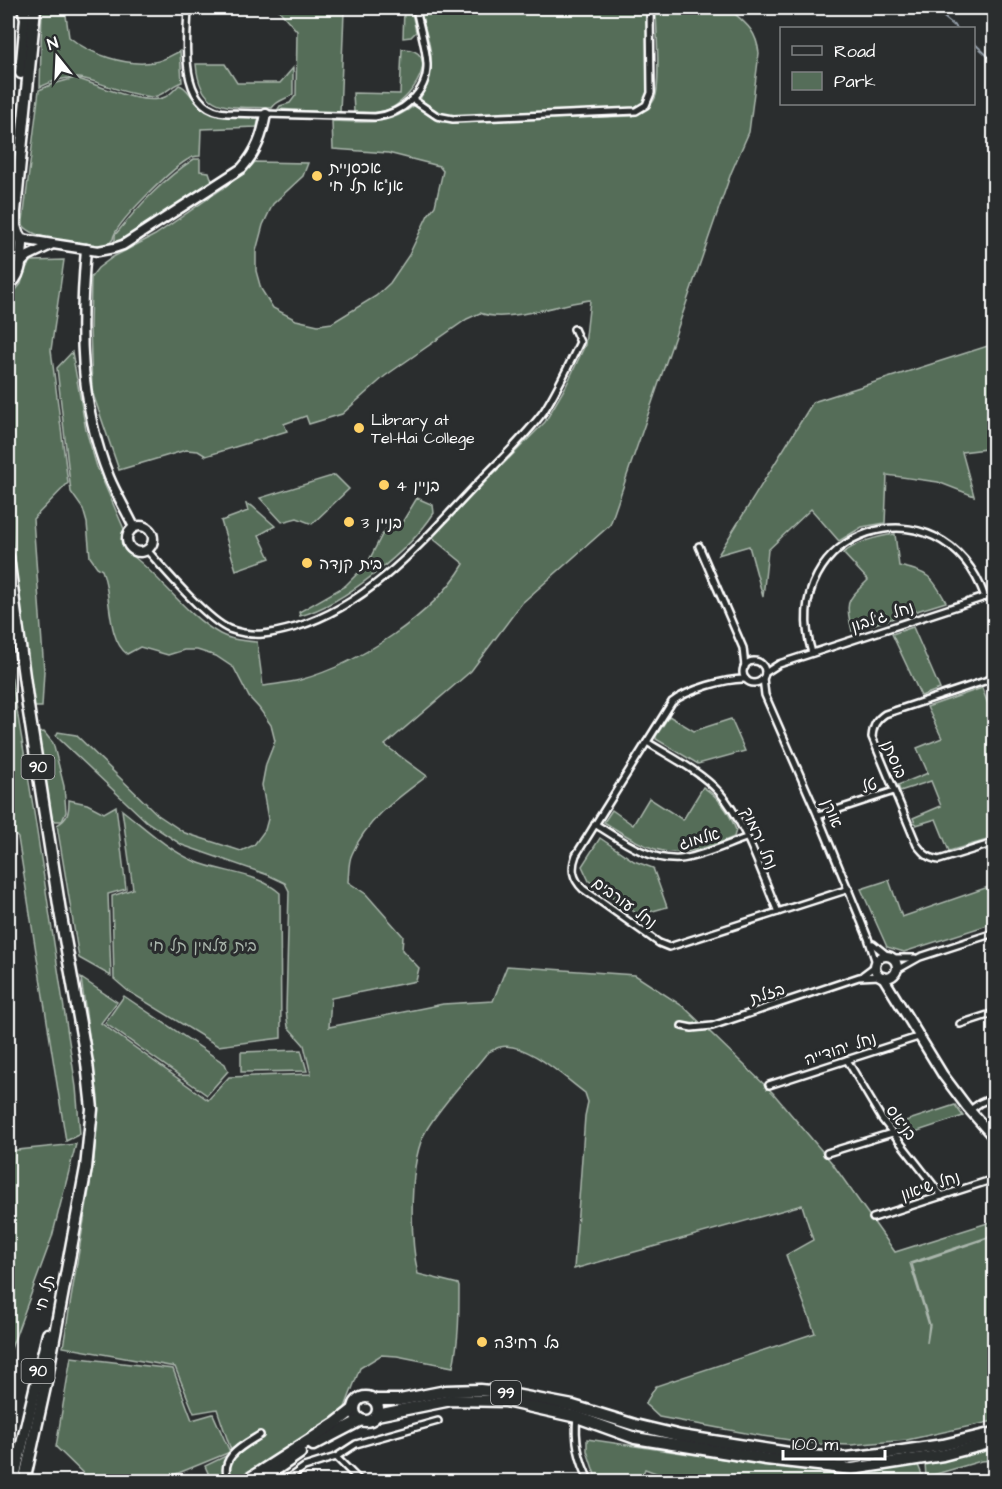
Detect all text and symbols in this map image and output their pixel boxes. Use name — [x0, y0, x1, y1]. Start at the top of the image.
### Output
north arrow — [27, 27, 87, 87]
legend — [780, 27, 975, 105]
text: N — [45, 32, 61, 56]
text: Road — [834, 39, 875, 64]
text: Park — [834, 69, 876, 94]
place label: אכסניית אנ"א תל חי — [328, 157, 404, 197]
marker: אכסניית אנ"א תל חי — [310, 169, 324, 183]
place label: Library at Tel-Hai College — [371, 409, 475, 450]
marker: Library at Tel-Hai College — [352, 421, 366, 435]
place label: בניין 4 — [396, 475, 440, 497]
marker: בניין 4 — [377, 478, 391, 492]
place label: בניין 3 — [361, 512, 402, 534]
marker: בניין 3 — [342, 515, 356, 529]
place label: בית קנדה — [319, 553, 382, 575]
marker: בית קנדה — [300, 556, 314, 570]
street label: נחל ג'לבון — [848, 596, 917, 637]
street label: בוסתן — [876, 737, 912, 782]
road number: 90 — [22, 755, 54, 779]
street label: טל — [858, 773, 880, 799]
street label: אורן — [816, 796, 848, 831]
street label: נחל ירמוך — [736, 804, 783, 873]
street label: אלמוג — [676, 823, 722, 855]
street label: נחל עורבים — [588, 872, 661, 934]
park label: בית עלמין תל חי — [149, 935, 257, 957]
street label: בזלת — [746, 978, 788, 1010]
street label: נחל יהודייה — [802, 1027, 879, 1071]
street label: בניאס — [881, 1100, 922, 1145]
street label: נחל שיאון — [898, 1166, 963, 1206]
street label: תל חי — [29, 1272, 60, 1314]
place label: בל רחיצה — [494, 1332, 559, 1354]
marker: בל רחיצה — [475, 1335, 489, 1349]
road number: 90 — [22, 1359, 54, 1383]
road number: 99 — [491, 1381, 521, 1405]
scale bar — [783, 1423, 885, 1461]
text: 100 m — [792, 1432, 838, 1457]

